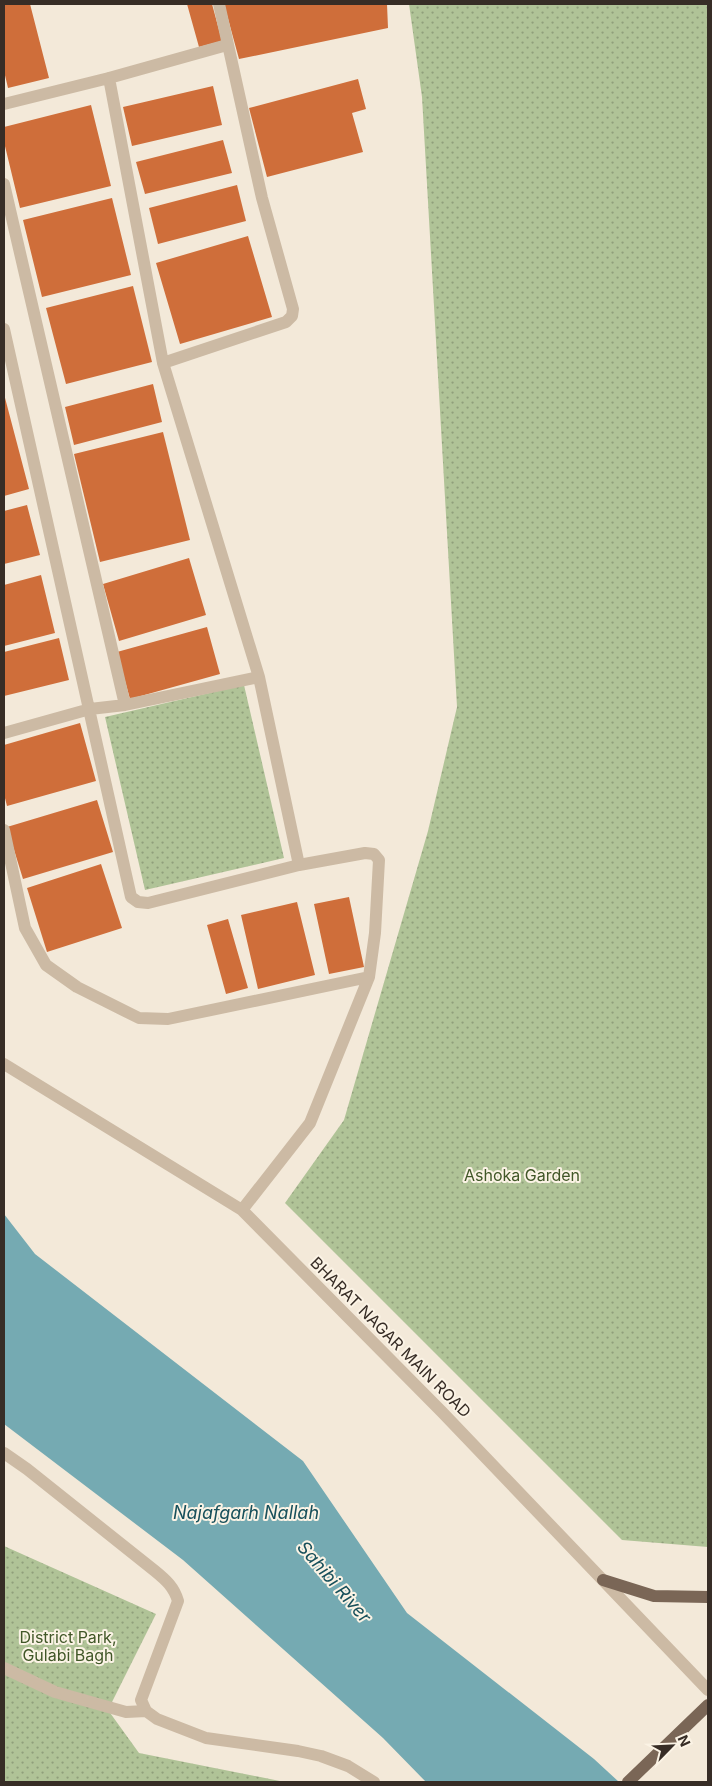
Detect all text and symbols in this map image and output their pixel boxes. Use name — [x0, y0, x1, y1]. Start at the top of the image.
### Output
park label: Ashoka Garden — [464, 1165, 580, 1185]
street label: BHARAT NAGAR MAIN ROAD — [306, 1252, 476, 1422]
water label: Najafgarh Nallah — [173, 1502, 319, 1523]
water label: Sahibi River — [293, 1537, 376, 1628]
park label: District Park, Gulabi Bagh — [20, 1627, 117, 1665]
north arrow — [647, 1721, 697, 1771]
text: N — [674, 1732, 694, 1749]

